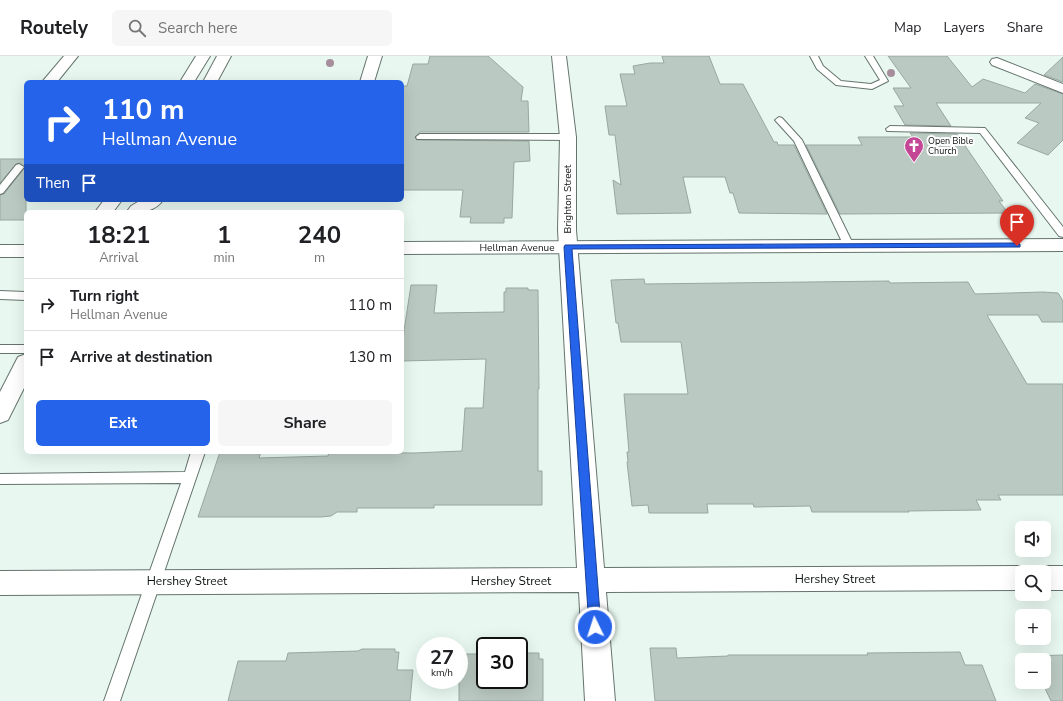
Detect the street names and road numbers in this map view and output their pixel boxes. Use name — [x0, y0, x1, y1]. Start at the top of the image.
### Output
street label: Brighton Street — [561, 164, 575, 233]
street label: Hellman Avenue — [480, 241, 555, 255]
street label: Hershey Street — [795, 571, 876, 587]
street label: Hershey Street — [147, 573, 228, 589]
street label: Hershey Street — [471, 573, 552, 589]

